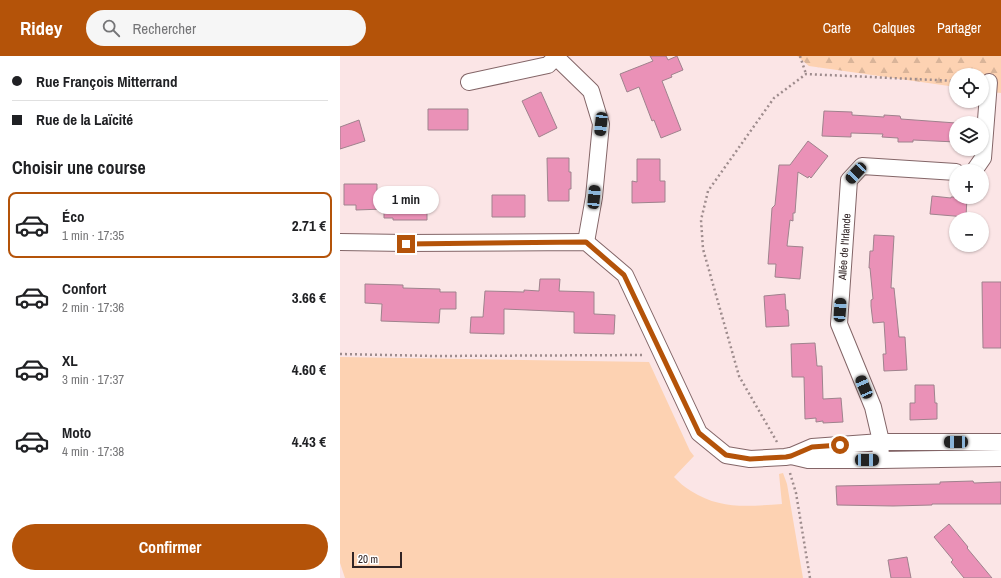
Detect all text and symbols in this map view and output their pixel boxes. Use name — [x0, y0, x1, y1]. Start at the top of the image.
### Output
search box — [86, 10, 366, 46]
text: Ridey — [20, 15, 62, 41]
icon: search — [100, 17, 122, 39]
text: Rechercher — [132, 18, 196, 39]
text: Carte — [823, 19, 851, 37]
text: Calques — [873, 19, 915, 37]
text: Partager — [937, 19, 981, 37]
map controls — [949, 68, 989, 252]
button: locate — [949, 68, 989, 108]
text: Rue François Mitterrand — [36, 71, 177, 92]
text: Rue de la Laïcité — [36, 109, 133, 130]
car — [594, 111, 608, 137]
button: layers — [949, 116, 989, 156]
text: Choisir une course — [12, 155, 146, 180]
car — [843, 160, 869, 186]
button: + — [949, 164, 989, 204]
car — [587, 185, 601, 209]
callout: 1 min — [373, 186, 439, 214]
text: 1 min — [392, 191, 420, 208]
text: Éco — [62, 206, 85, 227]
icon: car — [14, 207, 50, 243]
button: − — [949, 212, 989, 252]
street label: Allée de l'Irlande — [835, 213, 854, 281]
text: 2.71 € — [292, 215, 326, 236]
text: 1 min · 17:35 — [62, 227, 124, 244]
route end — [397, 235, 415, 253]
text: Confort — [62, 278, 106, 299]
icon: car — [14, 279, 50, 315]
text: 3.66 € — [292, 287, 326, 308]
car — [833, 298, 847, 322]
text: 2 min · 17:36 — [62, 299, 124, 316]
text: XL — [62, 350, 78, 371]
icon: car — [14, 351, 50, 387]
text: 4.60 € — [292, 359, 326, 380]
text: 3 min · 17:37 — [62, 371, 124, 388]
car — [854, 374, 874, 400]
text: Moto — [62, 422, 91, 443]
icon: car — [14, 423, 50, 459]
text: 4.43 € — [292, 431, 326, 452]
route start — [831, 436, 849, 454]
car — [944, 436, 968, 448]
text: 4 min · 17:38 — [62, 443, 124, 460]
car — [855, 454, 879, 466]
button: Confirmer — [12, 524, 328, 570]
scale bar — [352, 550, 402, 569]
text: 20 m — [358, 552, 378, 566]

